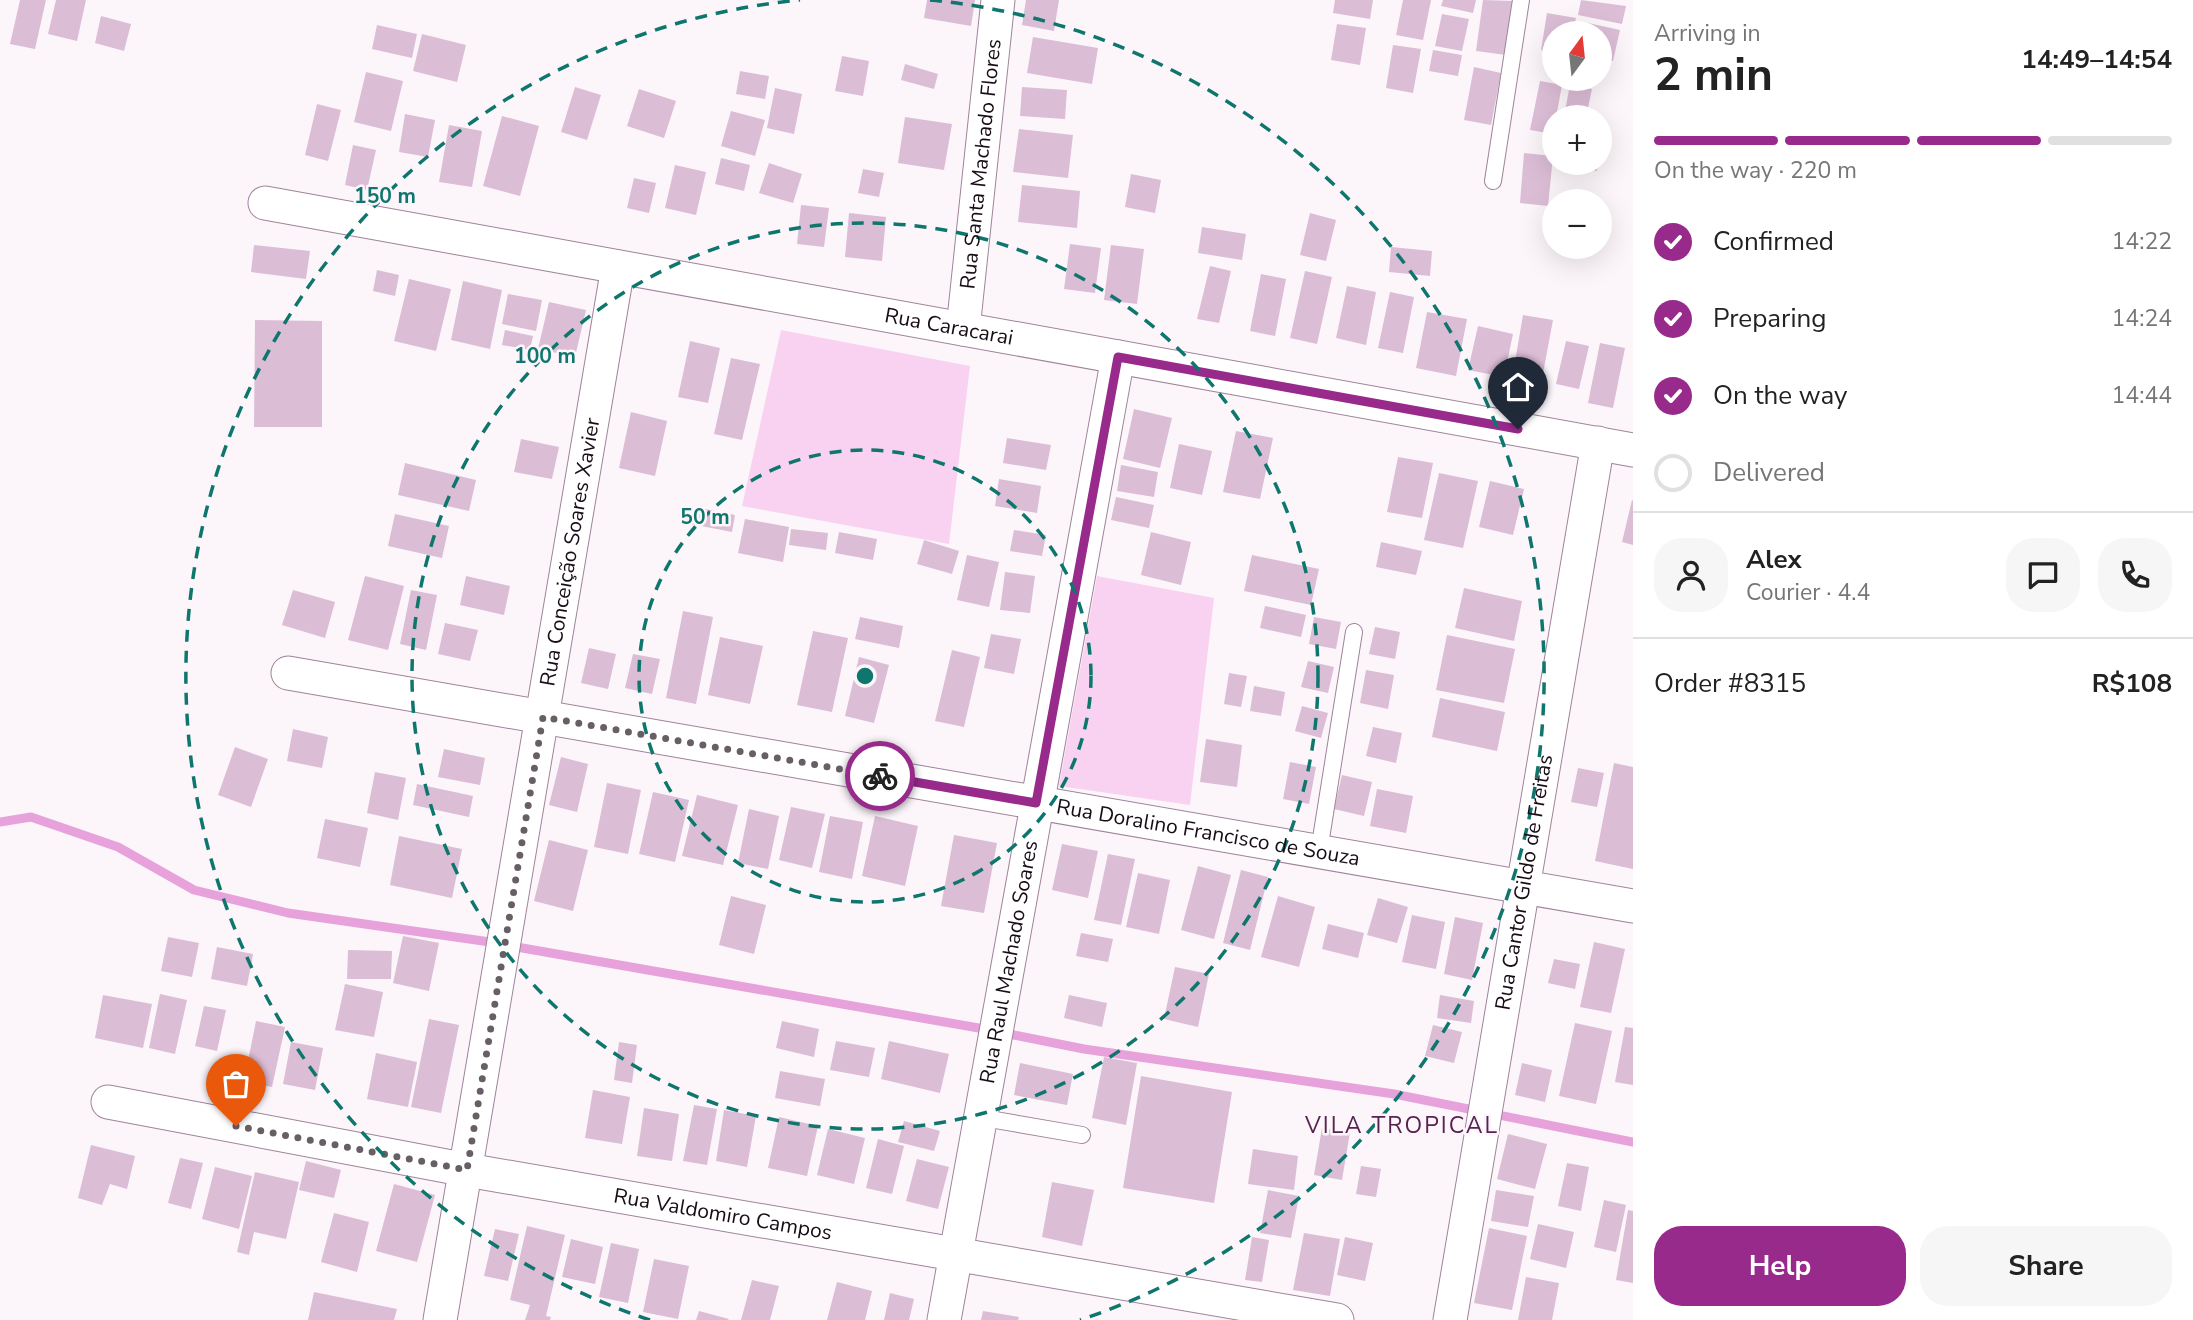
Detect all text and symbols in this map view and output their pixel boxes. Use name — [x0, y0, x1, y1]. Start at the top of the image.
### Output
text: Arriving in — [1654, 18, 1761, 49]
north arrow — [1542, 21, 1612, 91]
map controls — [1542, 21, 1612, 259]
street label: Rua Santa Machado Flores — [953, 37, 1008, 290]
text: 14:49–14:54 — [2021, 42, 2172, 77]
text: 2 min — [1654, 43, 1773, 106]
button: + — [1542, 105, 1612, 175]
text: On the way · 220 m — [1654, 155, 1857, 186]
text: 150 m — [354, 182, 416, 210]
button: − — [1542, 189, 1612, 259]
icon: check — [1654, 223, 1692, 261]
text: Confirmed — [1713, 224, 1834, 259]
text: 14:22 — [2112, 226, 2172, 257]
icon: check — [1654, 300, 1692, 338]
street label: Rua Caracarai — [882, 301, 1015, 352]
text: Preparing — [1713, 301, 1826, 336]
text: 14:24 — [2112, 303, 2172, 334]
text: 100 m — [514, 342, 576, 370]
pin — [1488, 357, 1548, 429]
icon: home — [1499, 368, 1537, 406]
icon: check — [1654, 377, 1692, 415]
text: On the way — [1713, 378, 1847, 413]
text: 14:44 — [2112, 380, 2172, 411]
street label: Rua Conceição Soares Xavier — [533, 415, 606, 688]
text: Delivered — [1713, 455, 1825, 490]
text: 50 m — [680, 503, 730, 531]
button: person — [1654, 538, 1728, 612]
button: chat — [2006, 538, 2080, 612]
button: phone — [2098, 538, 2172, 612]
text: Alex — [1746, 542, 1802, 577]
text: Courier · 4.4 — [1746, 577, 1870, 608]
centre of rings — [853, 664, 877, 688]
text: Order #8315 — [1654, 666, 1806, 701]
text: R$108 — [2092, 666, 2172, 701]
courier — [845, 741, 915, 811]
street label: Rua Cantor Gildo de Freitas — [1489, 752, 1559, 1012]
icon: bike — [861, 757, 899, 795]
street label: Rua Doralino Francisco de Souza — [1054, 792, 1362, 872]
street label: Rua Raul Machado Soares — [973, 838, 1044, 1086]
pin — [206, 1054, 266, 1126]
icon: bag — [217, 1065, 255, 1103]
district label: VILA TROPICAL — [1304, 1110, 1499, 1141]
street label: Rua Valdomiro Campos — [611, 1182, 834, 1247]
button: Help — [1654, 1226, 1906, 1306]
button: Share — [1920, 1226, 2172, 1306]

